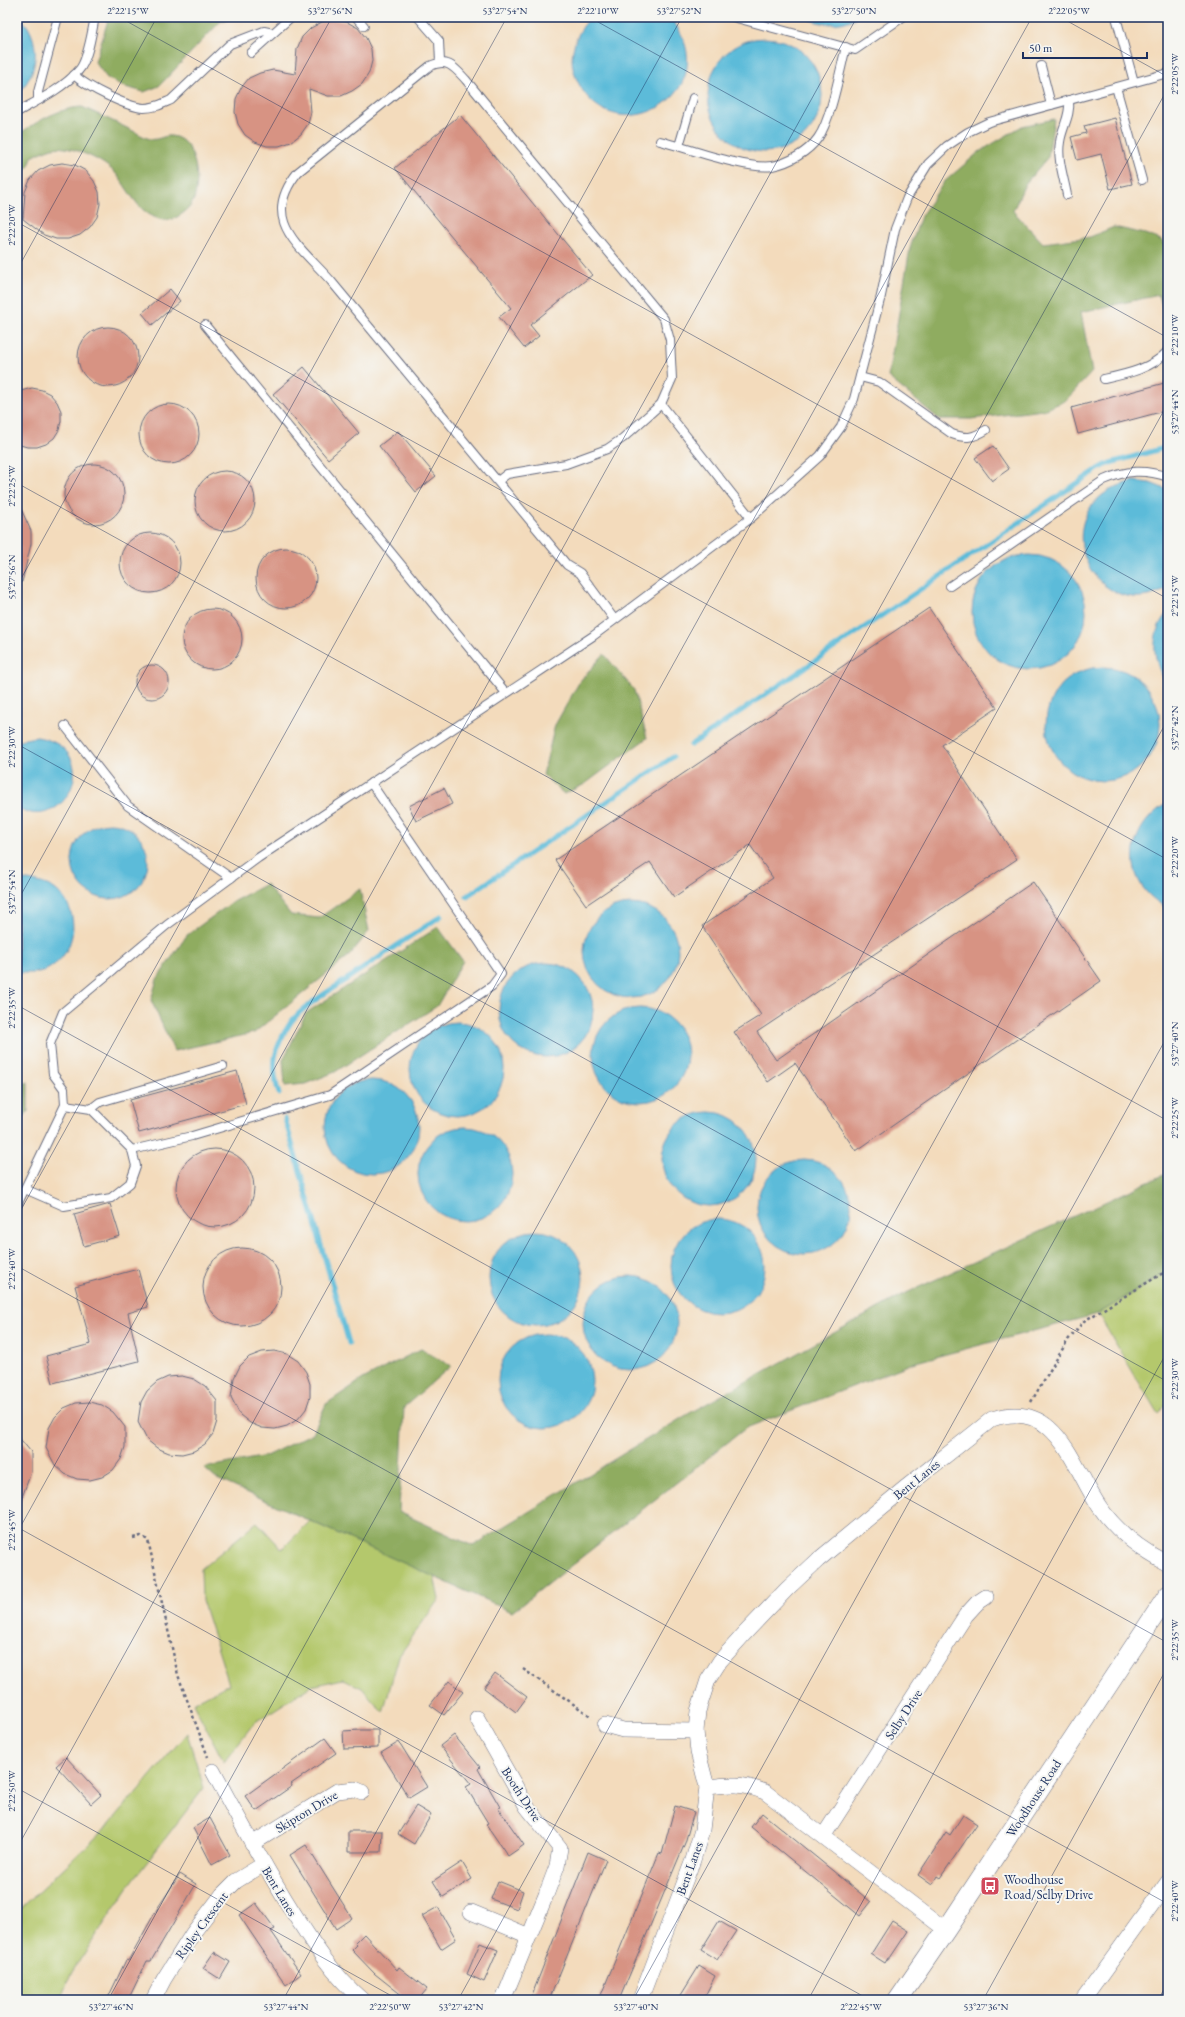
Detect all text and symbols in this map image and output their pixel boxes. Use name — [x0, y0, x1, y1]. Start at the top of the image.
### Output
text: 2°22'15"W — [107, 4, 150, 17]
text: 53°27'56"N — [308, 4, 353, 17]
text: 53°27'54"N — [483, 4, 528, 17]
text: 2°22'10"W — [577, 4, 620, 17]
text: 53°27'52"N — [657, 4, 702, 17]
text: 53°27'50"N — [832, 4, 877, 17]
text: 2°22'05"W — [1048, 4, 1091, 17]
scale bar — [1023, 34, 1147, 60]
text: 50 m — [1029, 40, 1053, 56]
text: 2°22'05"W — [1168, 52, 1181, 95]
text: 2°22'20"W — [5, 203, 18, 246]
text: 2°22'10"W — [1168, 313, 1181, 356]
text: 53°27'44"N — [1168, 389, 1181, 434]
text: 2°22'25"W — [5, 464, 18, 507]
text: 53°27'56"N — [5, 554, 18, 599]
text: 2°22'15"W — [1168, 574, 1181, 617]
text: 53°27'42"N — [1168, 705, 1181, 750]
text: 2°22'30"W — [5, 725, 18, 768]
text: 2°22'20"W — [1168, 835, 1181, 878]
text: 53°27'54"N — [5, 869, 18, 914]
text: 2°22'35"W — [5, 986, 18, 1029]
text: 53°27'40"N — [1168, 1021, 1181, 1066]
text: 2°22'25"W — [1168, 1096, 1181, 1139]
text: 2°22'40"W — [5, 1247, 18, 1290]
text: 2°22'30"W — [1168, 1357, 1181, 1400]
street label: Bent Lanes — [890, 1455, 943, 1503]
text: 2°22'45"W — [5, 1508, 18, 1551]
text: 2°22'35"W — [1168, 1618, 1181, 1661]
street label: Selby Drive — [881, 1686, 926, 1743]
street label: Woodhouse Road — [1002, 1756, 1065, 1840]
street label: Booth Drive — [498, 1764, 545, 1825]
text: 2°22'50"W — [5, 1769, 18, 1812]
street label: Skipton Drive — [272, 1786, 341, 1837]
street label: Bent Lanes — [672, 1839, 707, 1897]
street label: Bent Lanes — [258, 1863, 301, 1919]
place label: Woodhouse Road/Selby Drive — [1004, 1871, 1093, 1903]
bus stop icon: Woodhouse Road/Selby Drive — [979, 1875, 1001, 1897]
text: 2°22'40"W — [1168, 1879, 1181, 1922]
street label: Ripley Crescent — [171, 1888, 232, 1962]
text: 53°27'46"N — [89, 2000, 134, 2013]
text: 53°27'44"N — [264, 2000, 309, 2013]
text: 2°22'50"W — [369, 2000, 412, 2013]
text: 53°27'42"N — [439, 2000, 484, 2013]
text: 53°27'40"N — [614, 2000, 659, 2013]
text: 2°22'45"W — [840, 2000, 883, 2013]
text: 53°27'36"N — [964, 2000, 1009, 2013]

